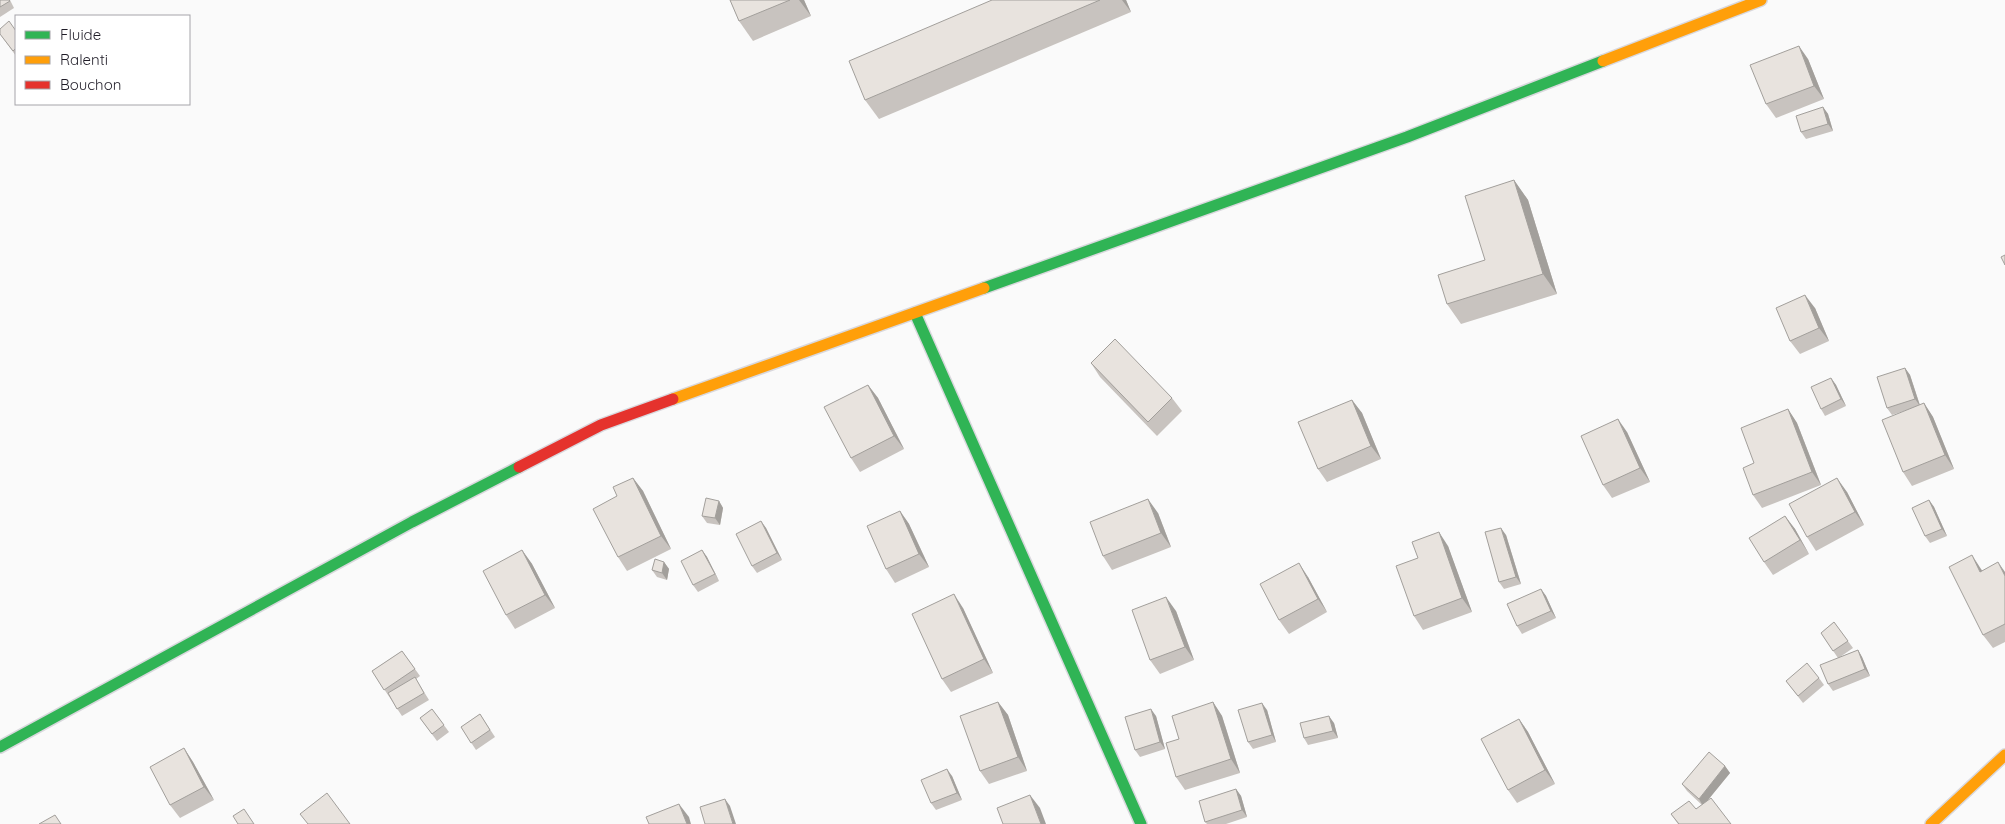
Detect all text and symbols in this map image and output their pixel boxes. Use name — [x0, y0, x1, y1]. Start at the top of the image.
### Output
legend — [15, 15, 190, 105]
text: Fluide — [60, 25, 101, 44]
text: Ralenti — [60, 50, 108, 69]
text: Bouchon — [60, 75, 121, 94]

